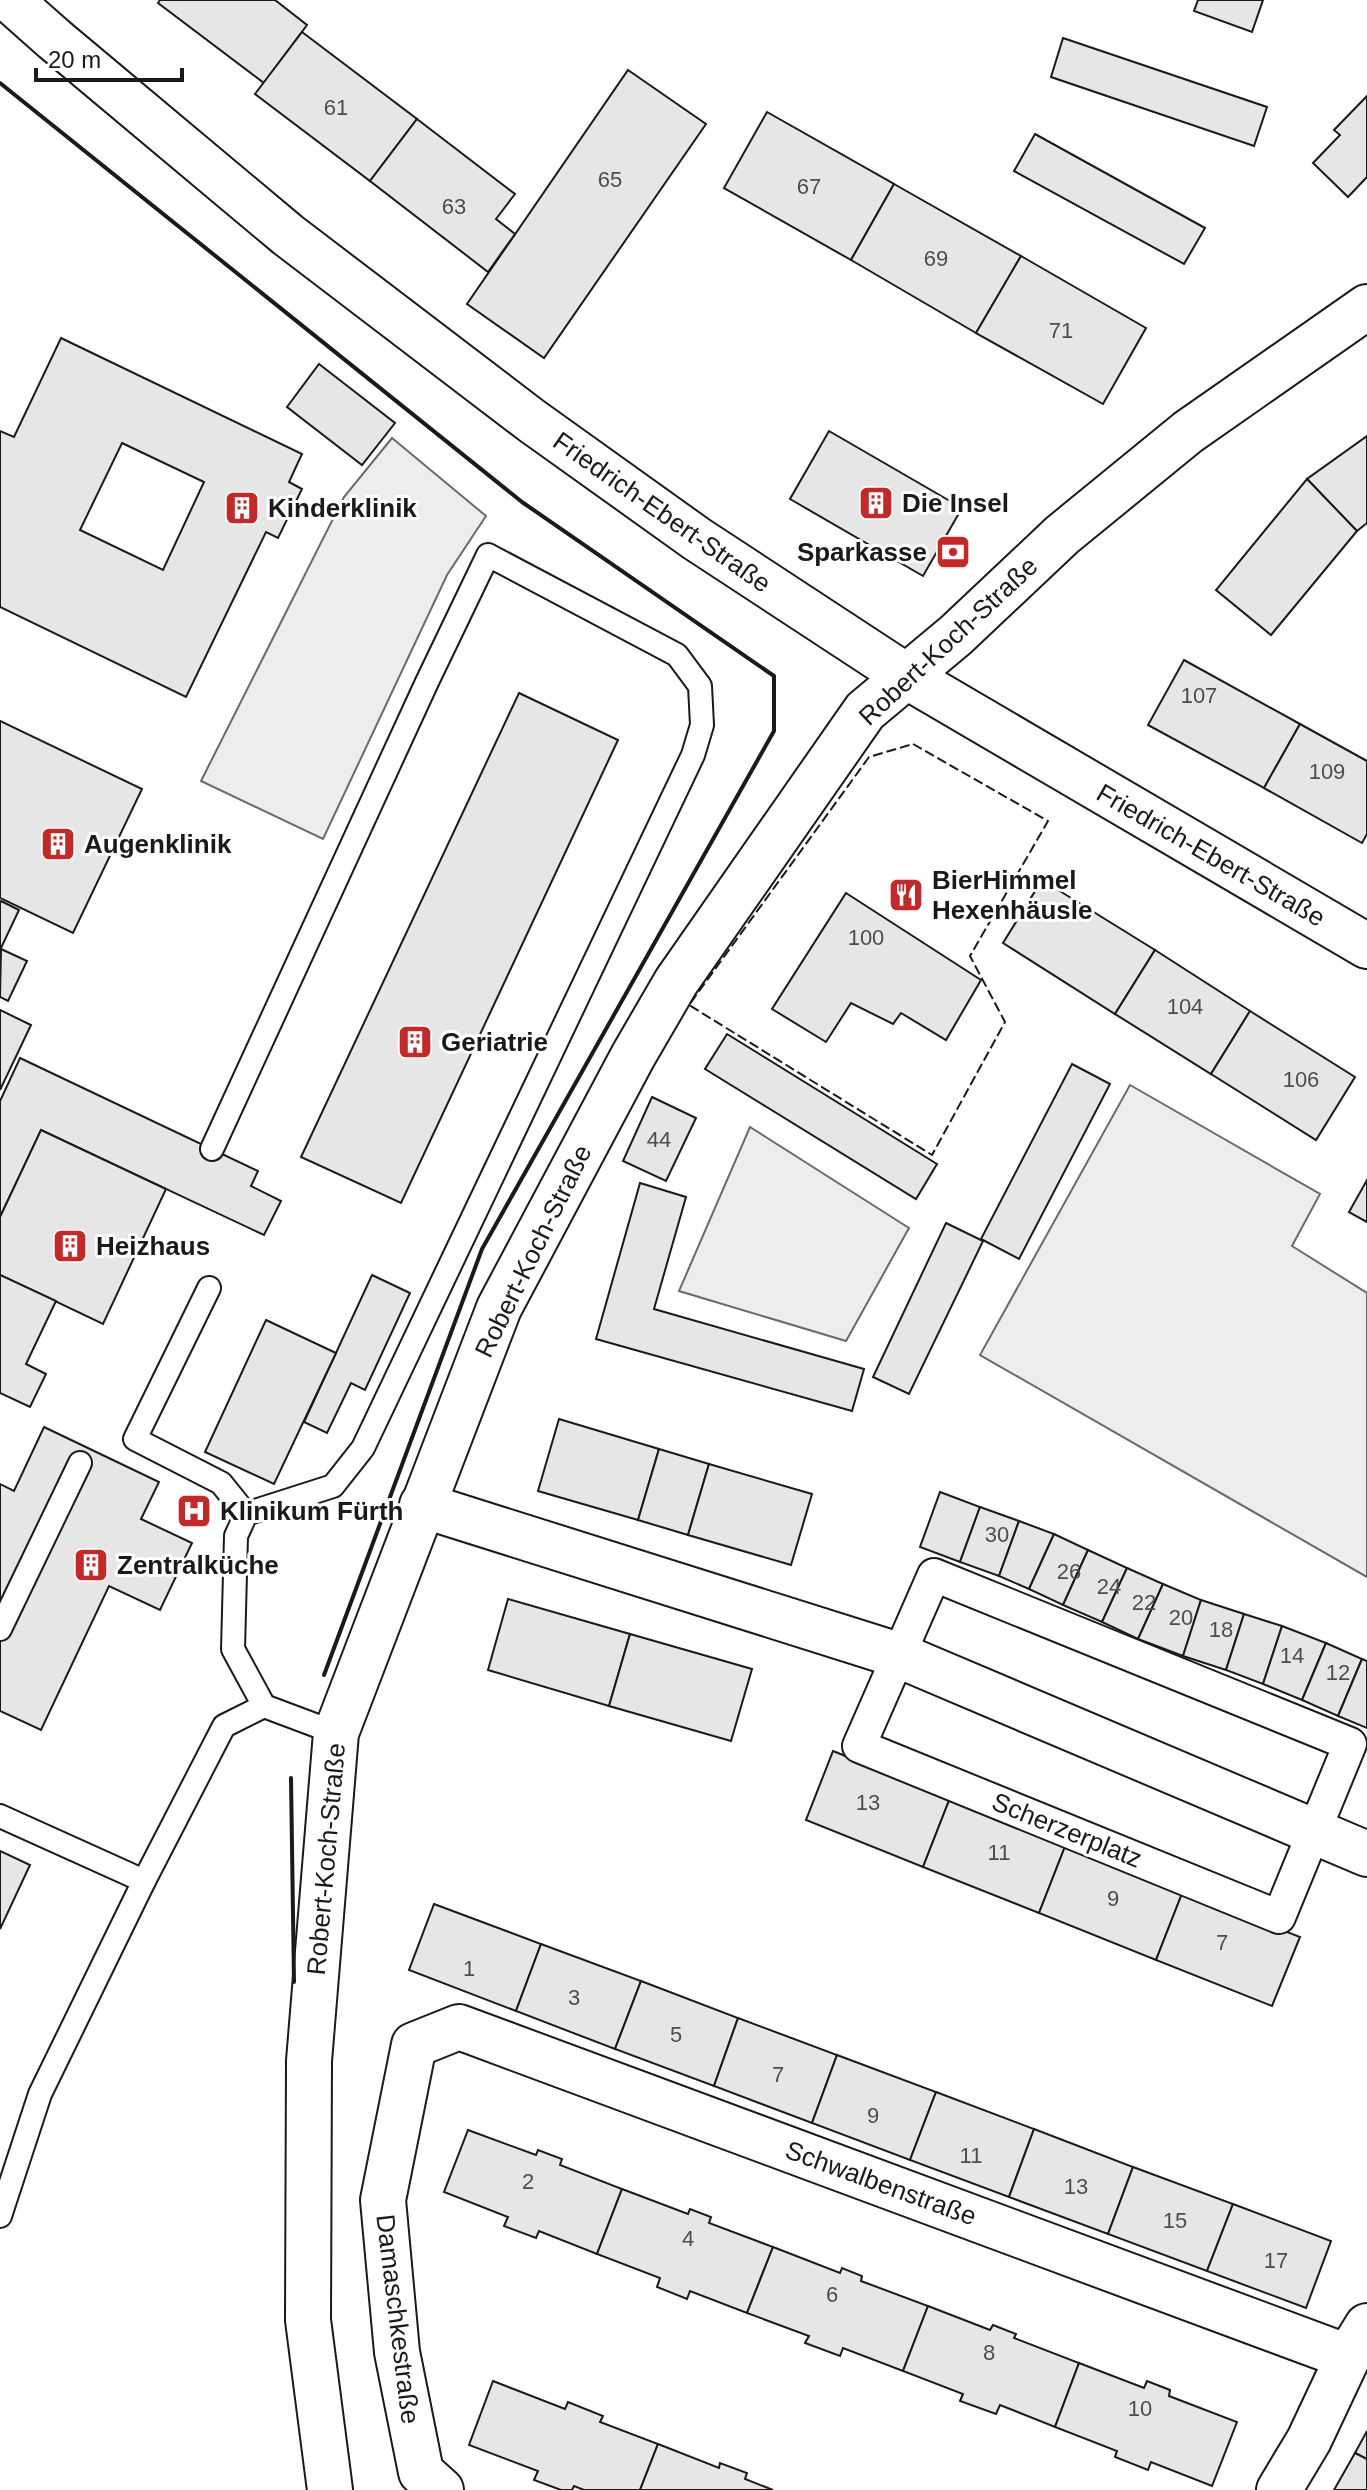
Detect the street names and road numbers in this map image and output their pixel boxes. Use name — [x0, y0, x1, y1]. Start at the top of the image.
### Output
street label: Friedrich-Ebert-Straße — [547, 426, 777, 598]
street label: Robert-Koch-Straße — [853, 551, 1043, 731]
street label: Friedrich-Ebert-Straße — [1092, 777, 1330, 933]
street label: Robert-Koch-Straße — [469, 1140, 597, 1362]
street label: Robert-Koch-Straße — [301, 1742, 351, 1976]
street label: Scherzerplatz — [988, 1786, 1146, 1874]
street label: Schwalbenstraße — [781, 2135, 981, 2231]
street label: Damaschkestraße — [370, 2212, 426, 2426]

